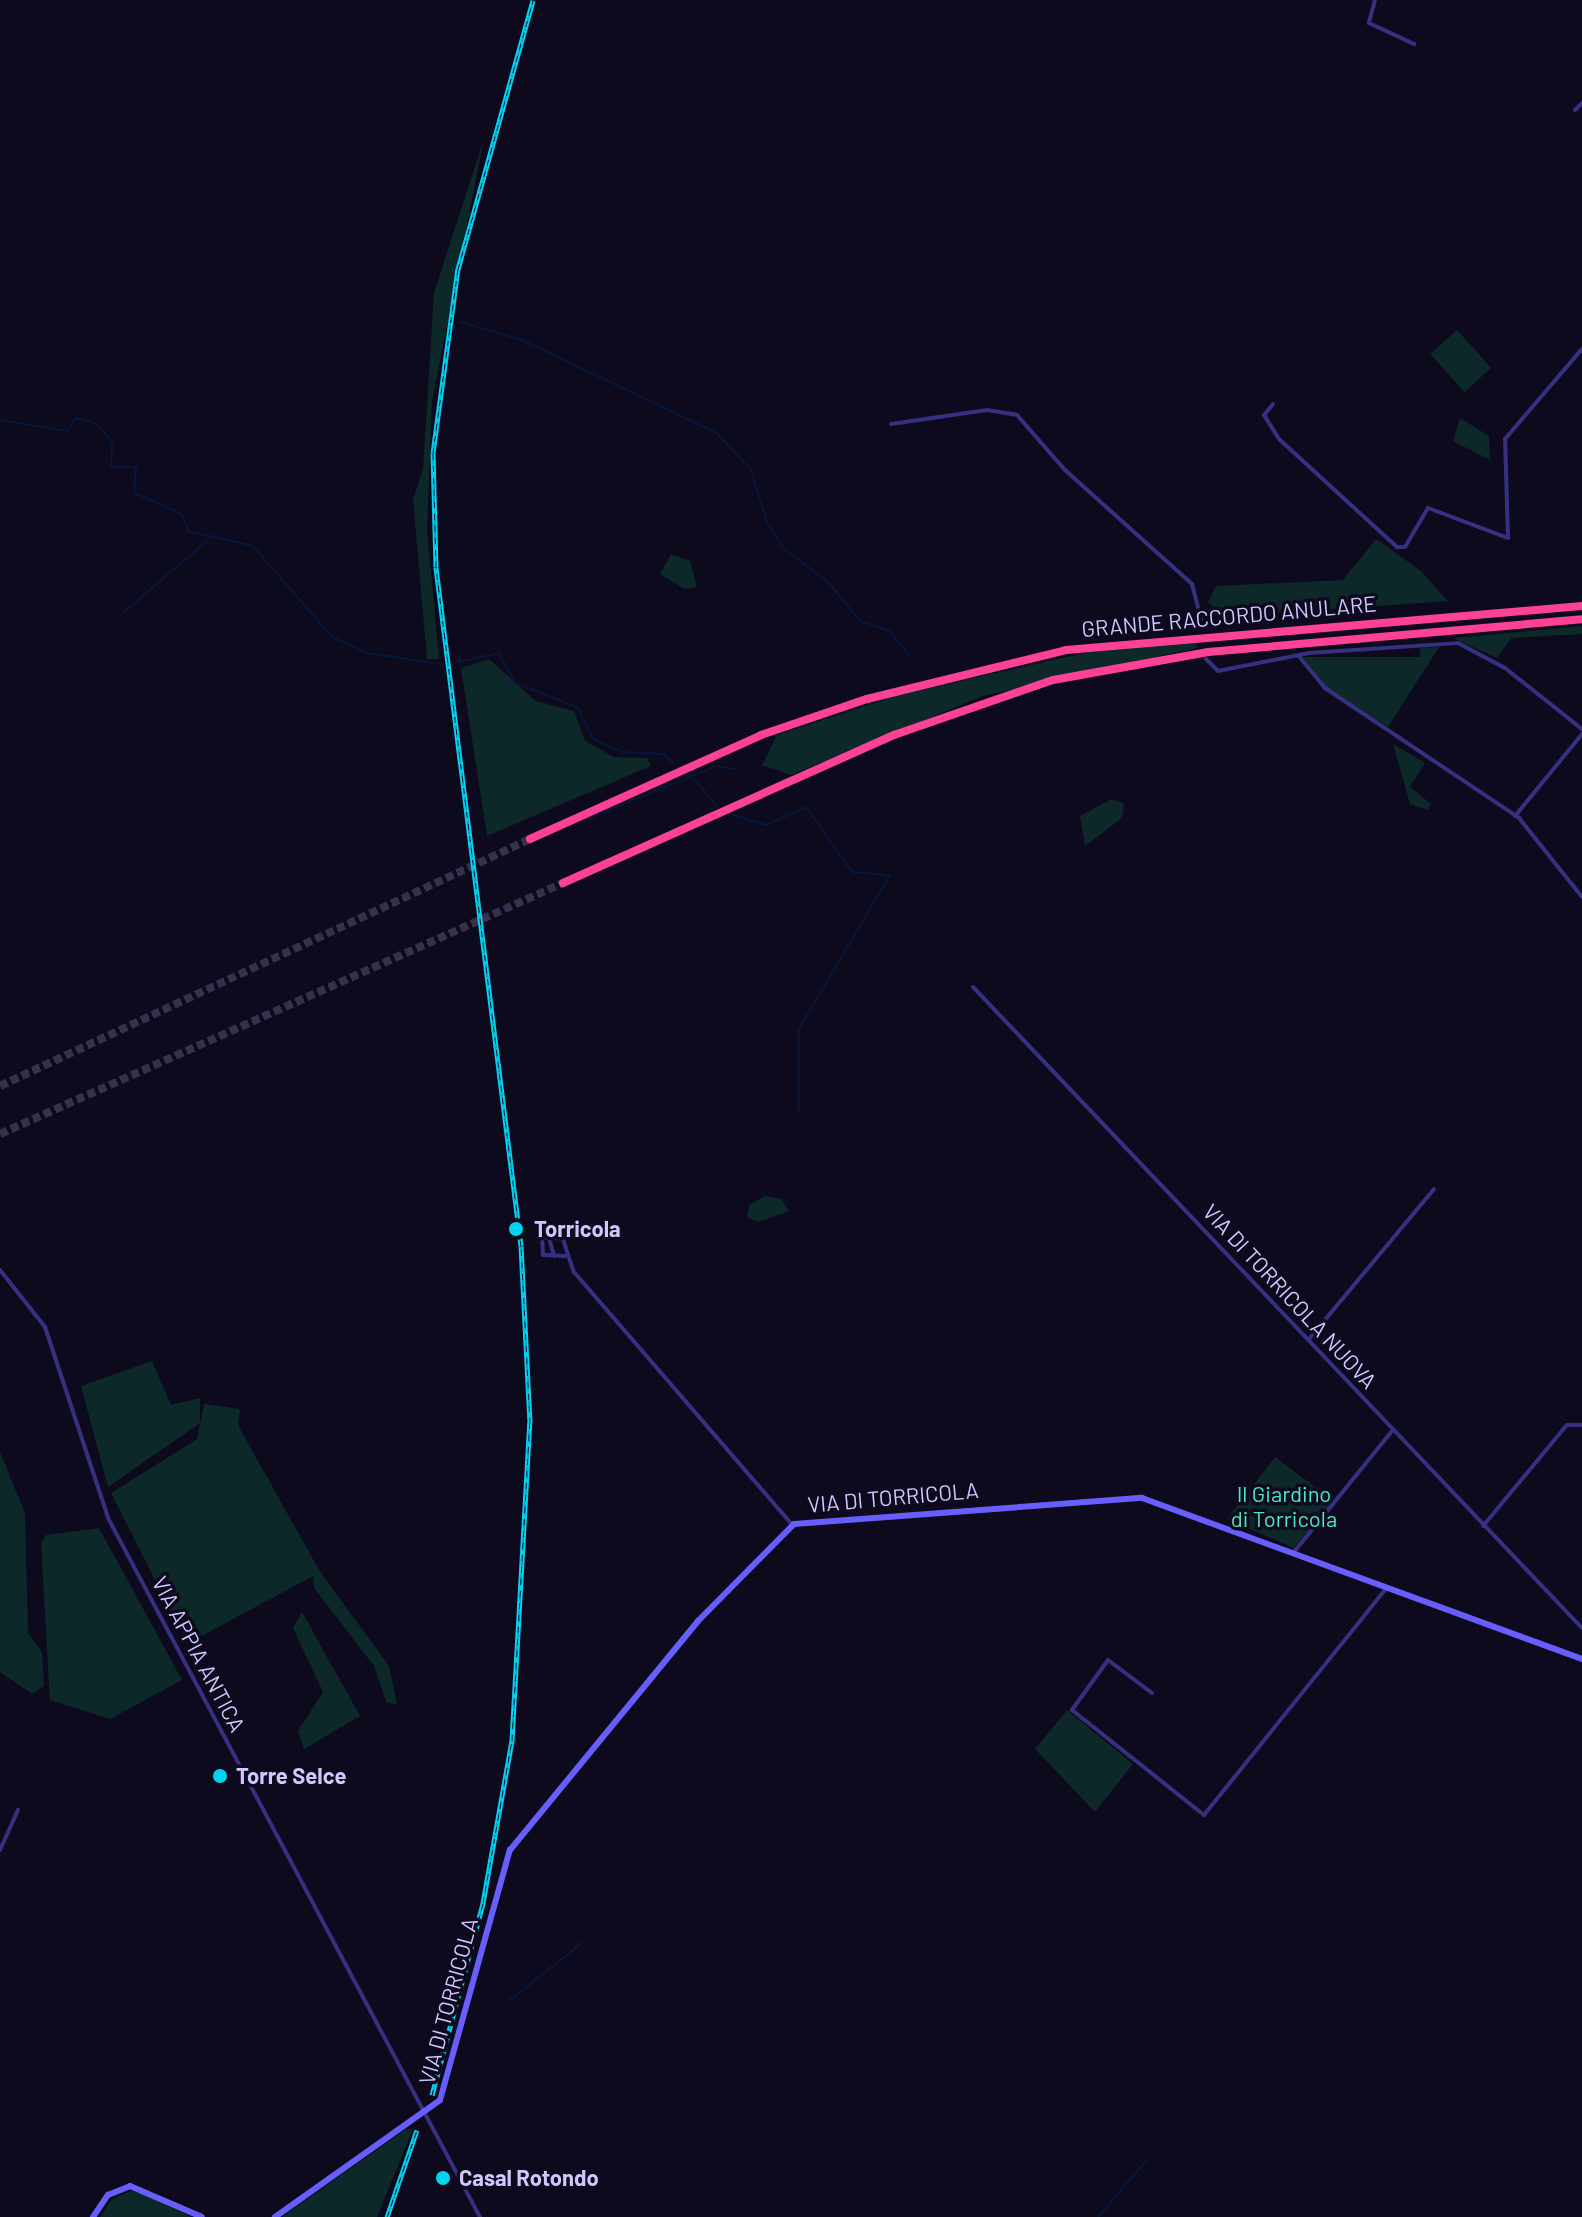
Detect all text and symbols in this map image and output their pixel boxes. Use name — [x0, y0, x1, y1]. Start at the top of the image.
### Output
street label: GRANDE RACCORDO ANULARE — [1080, 590, 1378, 642]
street label: VIA DI TORRICOLA NUOVA — [1198, 1198, 1382, 1394]
place label: Torricola — [534, 1216, 621, 1242]
marker: Torricola — [505, 1218, 527, 1240]
street label: VIA DI TORRICOLA — [806, 1476, 980, 1518]
park label: Il Giardino di Torricola — [1231, 1480, 1337, 1532]
street label: VIA APPIA ANTICA — [147, 1572, 251, 1736]
place label: Torre Selce — [236, 1763, 346, 1789]
marker: Torre Selce — [211, 1767, 229, 1785]
street label: VIA DI TORRICOLA — [413, 1915, 483, 2087]
place label: Casal Rotondo — [459, 2165, 599, 2191]
marker: Casal Rotondo — [434, 2169, 452, 2187]

